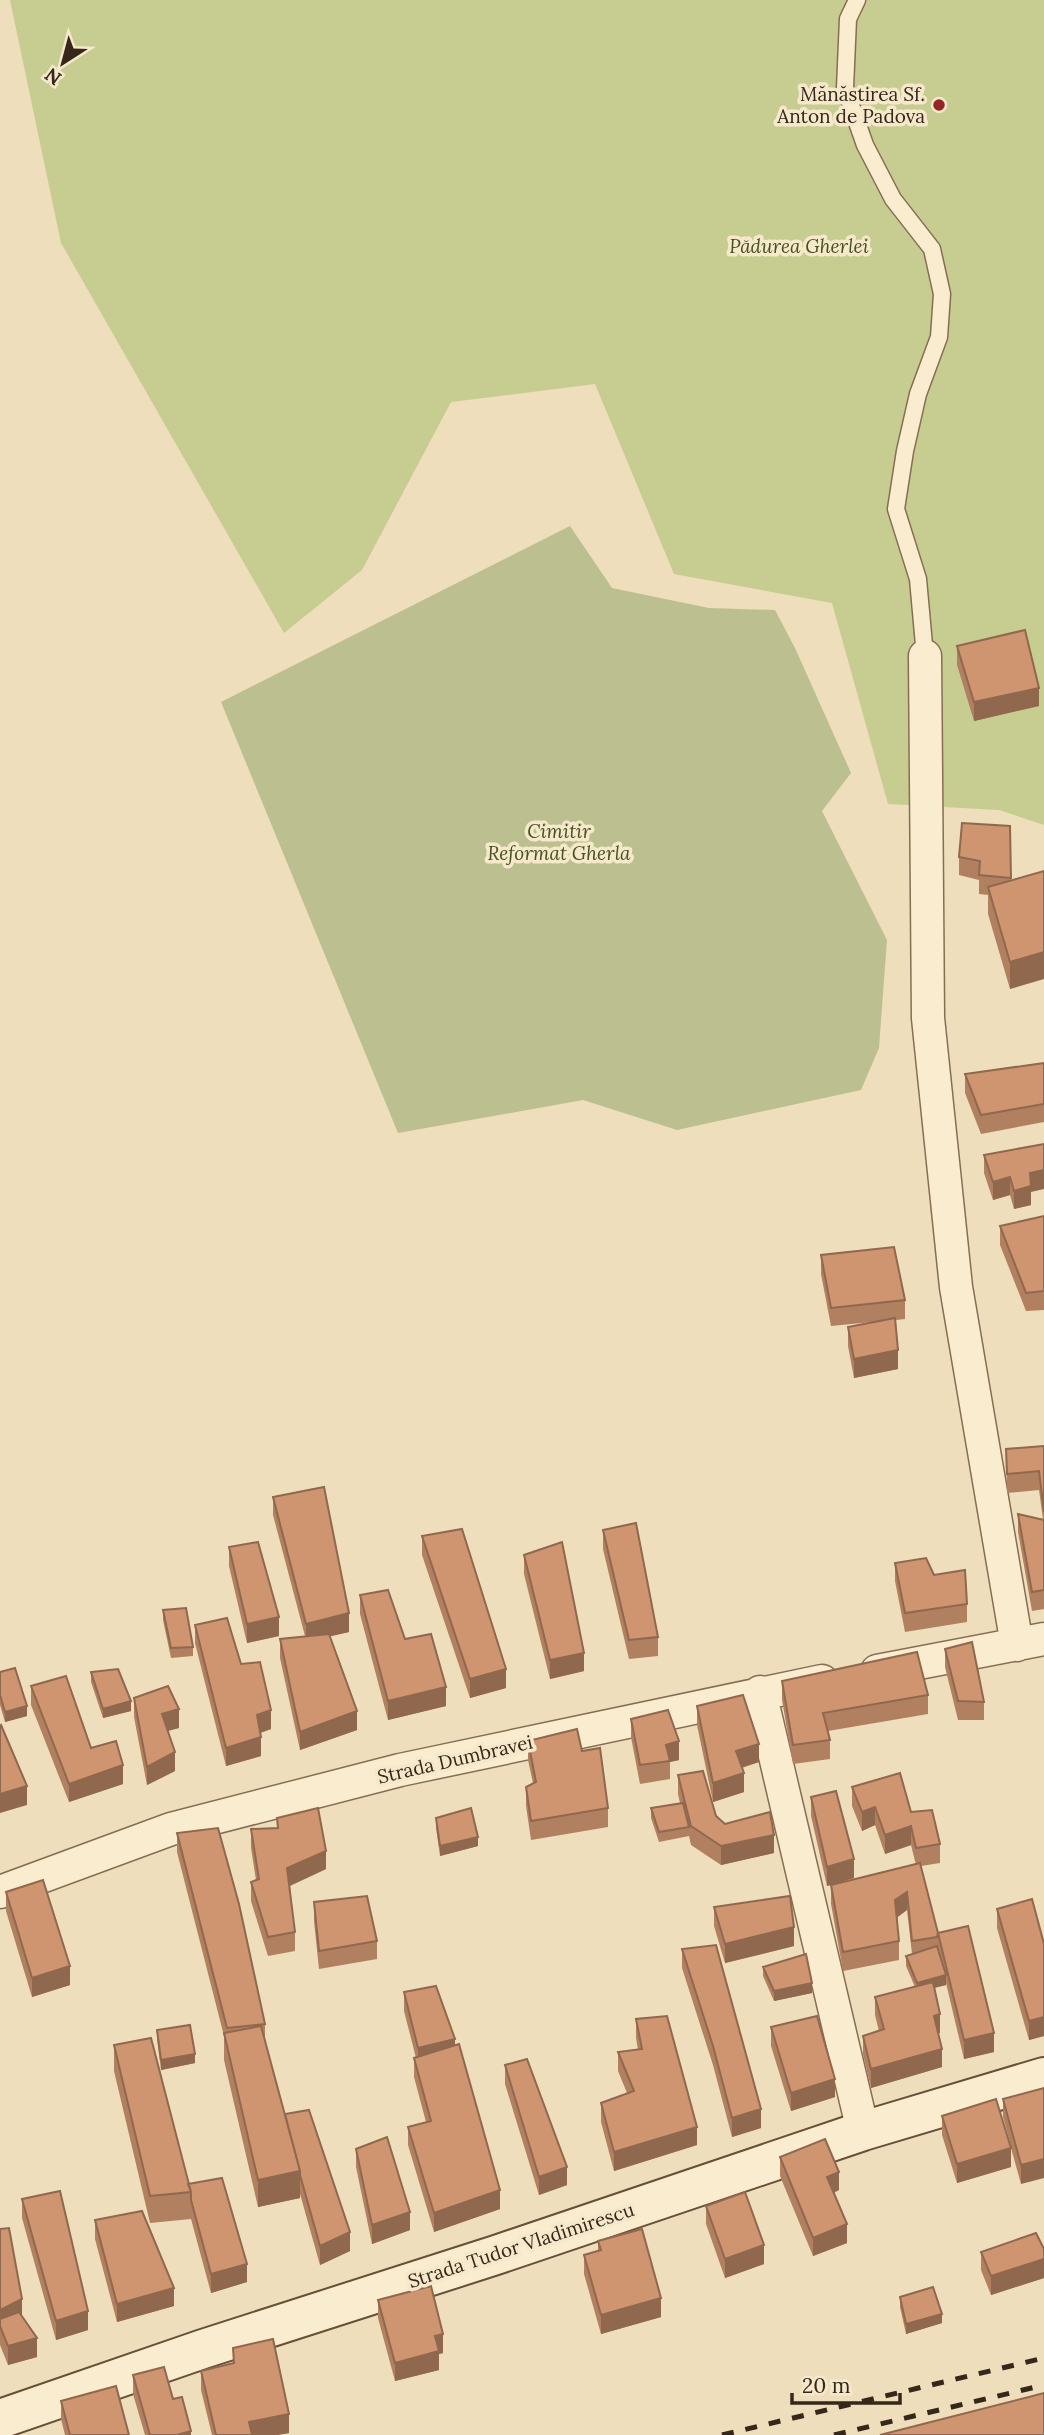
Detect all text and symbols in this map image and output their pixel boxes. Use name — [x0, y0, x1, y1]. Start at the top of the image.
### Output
north arrow — [28, 28, 98, 98]
text: N — [40, 63, 66, 91]
place label: Mănăstirea Sf. Anton de Padova — [776, 82, 925, 128]
marker: Mănăstirea Sf. Anton de Padova — [931, 97, 947, 113]
park label: Pădurea Gherlei — [729, 234, 869, 258]
park label: Cimitir Reformat Gherla — [488, 819, 631, 865]
street label: Strada Dumbravei — [375, 1729, 535, 1789]
street label: Strada Tudor Vladimirescu — [405, 2197, 637, 2293]
scale bar — [792, 2362, 900, 2406]
text: 20 m — [802, 2372, 851, 2399]

